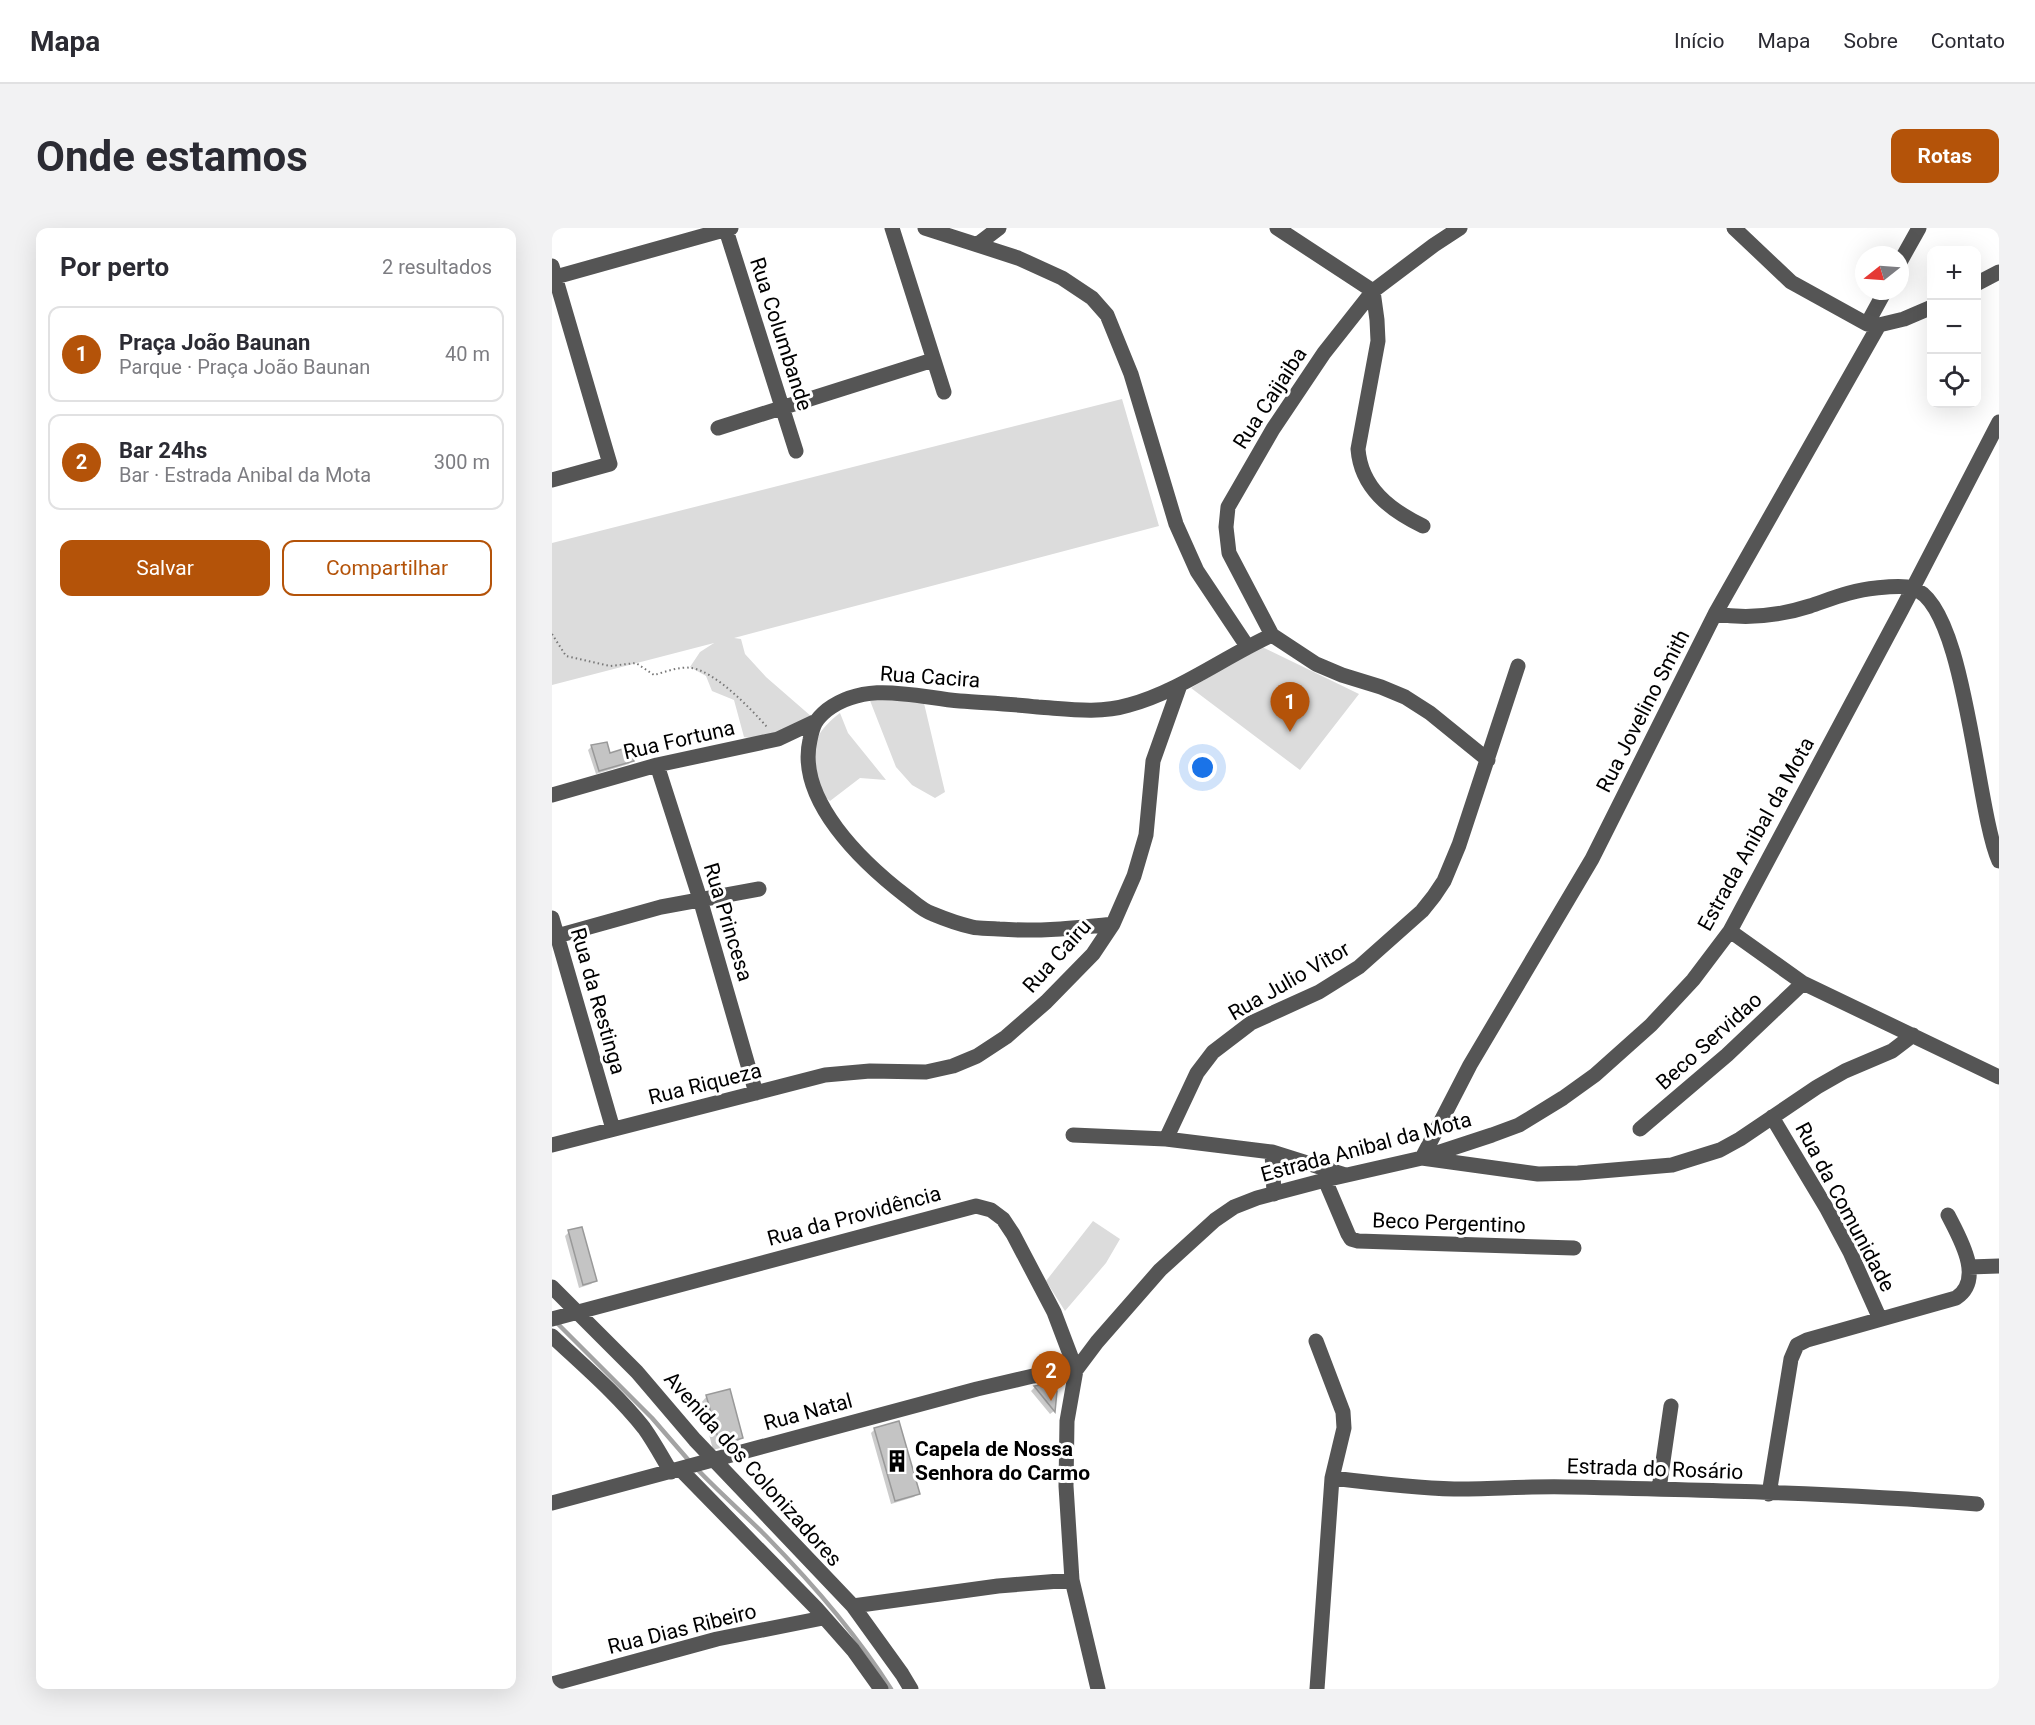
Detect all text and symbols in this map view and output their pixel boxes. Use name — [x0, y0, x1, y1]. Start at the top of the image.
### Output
text: Mapa — [30, 25, 100, 58]
text: Início — [1674, 29, 1725, 53]
text: Mapa — [1758, 29, 1811, 53]
text: Sobre — [1844, 29, 1898, 53]
text: Contato — [1931, 29, 2005, 53]
button: Rotas — [1891, 129, 1999, 183]
text: Onde estamos — [36, 132, 308, 181]
north arrow — [1855, 246, 1909, 300]
map controls — [1927, 246, 1981, 408]
button: + — [1927, 246, 1981, 300]
text: Por perto — [60, 252, 169, 282]
street label: Rua Columbande — [745, 254, 817, 414]
text: 2 resultados — [382, 255, 492, 279]
button: − — [1927, 300, 1981, 354]
text: Praça João Baunan — [119, 330, 310, 355]
text: 1 — [76, 342, 87, 366]
text: 40 m — [445, 342, 490, 366]
street label: Rua Caijaiba — [1228, 343, 1312, 453]
button: locate — [1927, 354, 1981, 408]
text: Parque · Praça João Baunan — [119, 355, 370, 379]
text: Bar 24hs — [119, 438, 207, 463]
text: 2 — [76, 450, 87, 474]
text: 300 m — [434, 450, 490, 474]
text: Bar · Estrada Anibal da Mota — [119, 463, 371, 487]
button: Salvar — [60, 540, 270, 596]
button: Compartilhar — [282, 540, 492, 596]
street label: Rua Jovelino Smith — [1592, 626, 1694, 796]
street label: Rua Cacira — [879, 662, 981, 692]
pin: 1 — [1270, 682, 1310, 732]
street label: Rua Fortuna — [621, 716, 737, 764]
street label: Estrada Anibal da Mota — [1693, 733, 1819, 935]
your location — [1188, 753, 1217, 782]
street label: Rua Princesa — [699, 860, 757, 984]
street label: Rua Cairu — [1018, 915, 1096, 997]
street label: Rua da Restinga — [566, 925, 630, 1077]
street label: Rua Julio Vitor — [1224, 937, 1354, 1025]
street label: Beco Servidao — [1651, 987, 1767, 1095]
street label: Rua Riqueza — [646, 1058, 764, 1110]
street label: Estrada Anibal da Mota — [1258, 1107, 1474, 1187]
street label: Rua da Comunidade — [1790, 1118, 1900, 1296]
street label: Rua da Providência — [764, 1181, 944, 1251]
street label: Beco Pergentino — [1372, 1208, 1526, 1238]
pin: 2 — [1032, 1352, 1070, 1401]
street label: Avenida dos Colonizadores — [659, 1367, 847, 1571]
street label: Rua Natal — [761, 1389, 855, 1435]
place label: Capela de Nossa Senhora do Carmo — [915, 1437, 1090, 1485]
building icon: Capela de Nossa Senhora do Carmo — [884, 1448, 910, 1474]
street label: Estrada do Rosário — [1566, 1454, 1744, 1484]
street label: Rua Dias Ribeiro — [605, 1599, 759, 1659]

